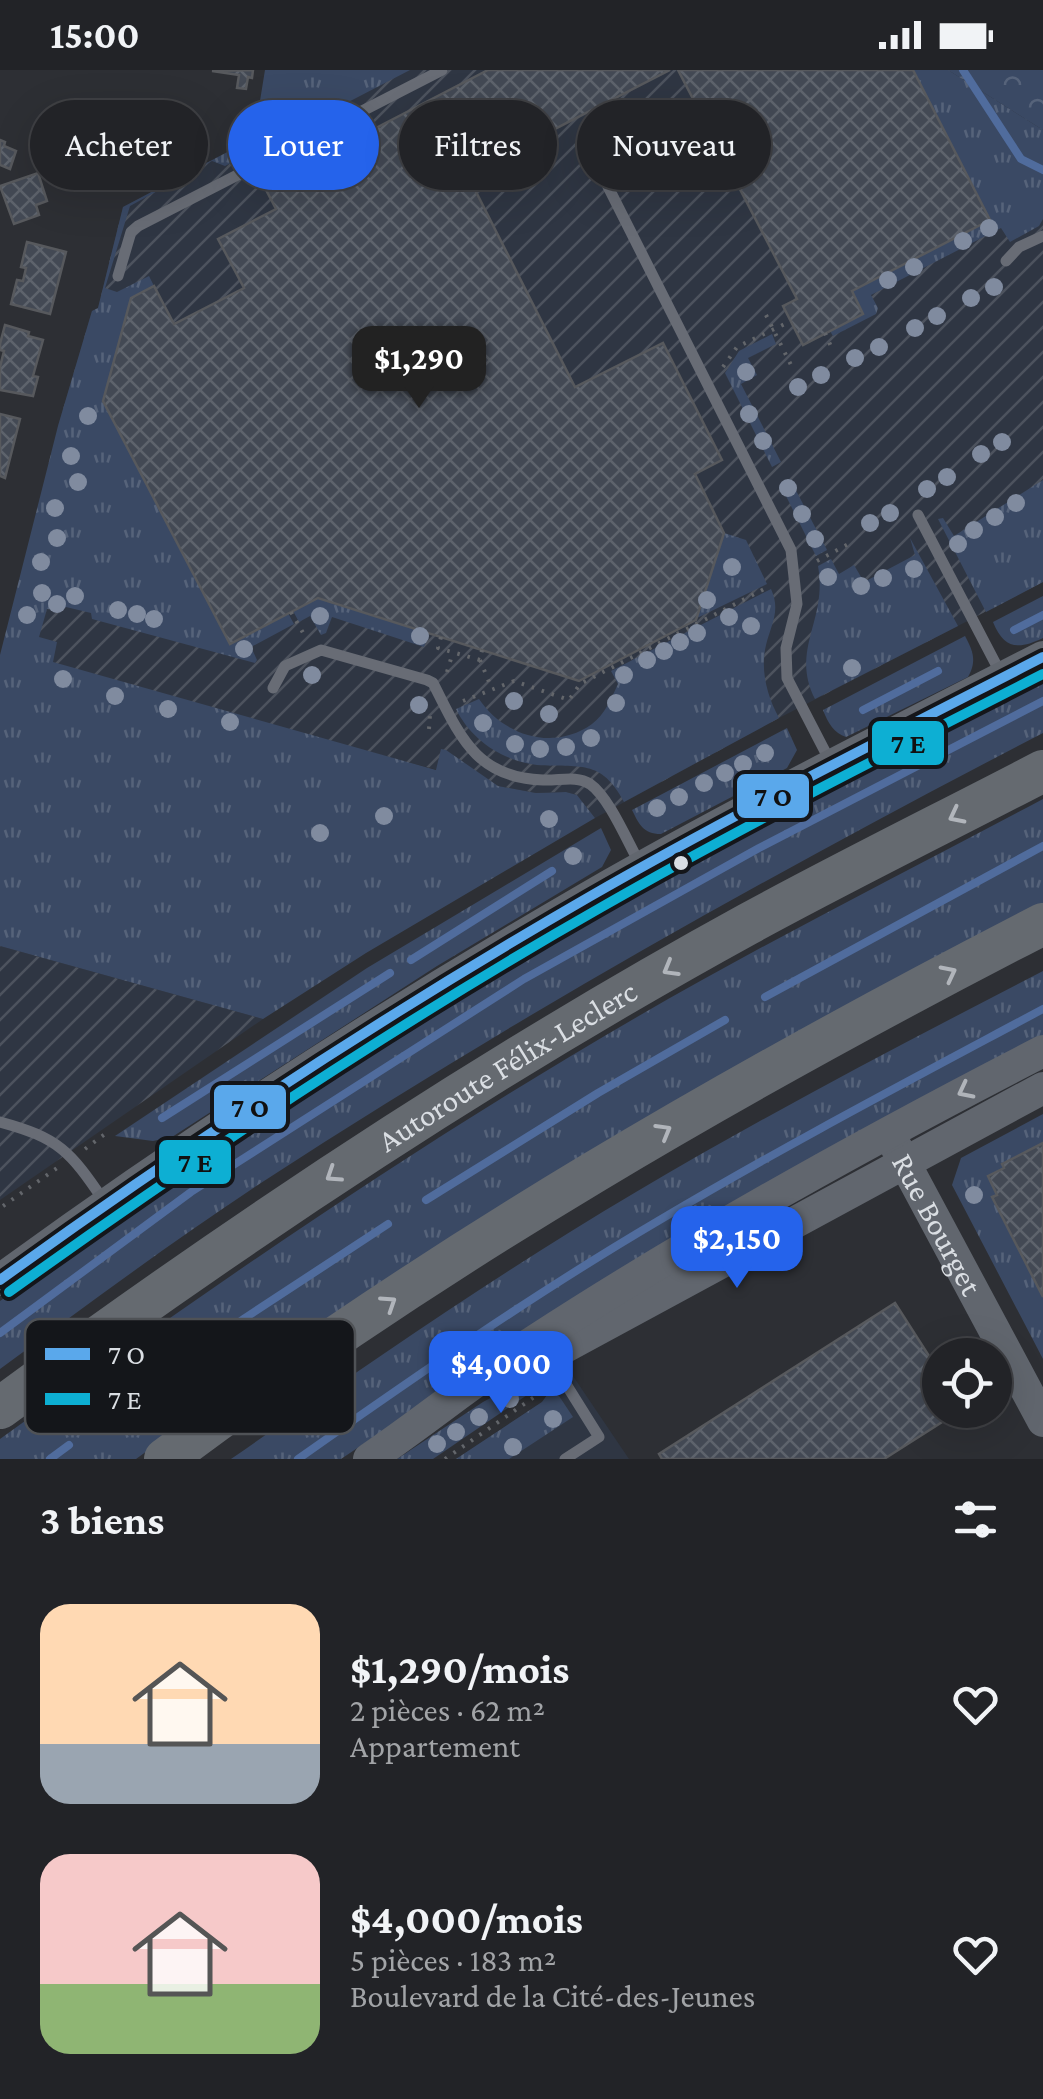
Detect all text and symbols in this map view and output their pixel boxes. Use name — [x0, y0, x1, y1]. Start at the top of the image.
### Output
text: 15:00 — [50, 14, 140, 56]
chip: Acheter — [30, 100, 208, 190]
chip: Louer — [228, 100, 379, 190]
chip: Filtres — [399, 100, 557, 190]
chip: Nouveau — [577, 100, 771, 190]
pin: $1,290 — [338, 326, 500, 411]
text: $1,290 — [374, 340, 464, 376]
line badge: 7 E — [870, 719, 946, 767]
text: 7 E — [891, 728, 926, 759]
line badge: 7 O — [735, 772, 811, 820]
text: 7 O — [754, 781, 792, 812]
one-way arrow — [949, 804, 967, 823]
unlabelled marker — [671, 853, 691, 873]
one-way arrow — [662, 956, 680, 976]
one-way arrow — [938, 966, 956, 985]
street label: Autoroute Félix-Leclerc — [371, 972, 643, 1159]
one-way arrow — [958, 1079, 976, 1098]
line badge: 7 O — [212, 1083, 288, 1131]
text: 7 O — [231, 1092, 269, 1123]
one-way arrow — [654, 1124, 672, 1143]
line badge: 7 E — [157, 1138, 233, 1186]
text: 7 E — [178, 1147, 213, 1178]
street label: Rue Bourget — [885, 1147, 990, 1301]
one-way arrow — [325, 1162, 343, 1181]
pin: $2,150 — [656, 1206, 818, 1291]
text: $2,150 — [693, 1220, 781, 1256]
one-way arrow — [378, 1296, 396, 1315]
legend — [25, 1319, 355, 1434]
pin: $4,000 — [420, 1331, 582, 1416]
map controls — [922, 1338, 1012, 1428]
button: locate — [922, 1338, 1012, 1428]
text: 7 O — [108, 1339, 145, 1370]
text: $4,000 — [451, 1345, 551, 1381]
text: 7 E — [108, 1384, 141, 1415]
icon: filters — [948, 1492, 1003, 1547]
text: 3 biens — [40, 1496, 164, 1543]
icon: home — [120, 1644, 240, 1764]
text: $1,290/mois — [350, 1645, 569, 1692]
icon: heart — [948, 1677, 1003, 1732]
text: 2 pièces · 62 m² — [350, 1692, 545, 1728]
text: Appartement — [350, 1728, 520, 1764]
icon: home — [120, 1894, 240, 2014]
text: $4,000/mois — [350, 1895, 583, 1942]
icon: heart — [948, 1927, 1003, 1982]
text: 5 pièces · 183 m² — [350, 1942, 556, 1978]
text: Boulevard de la Cité-des-Jeunes — [350, 1978, 755, 2014]

